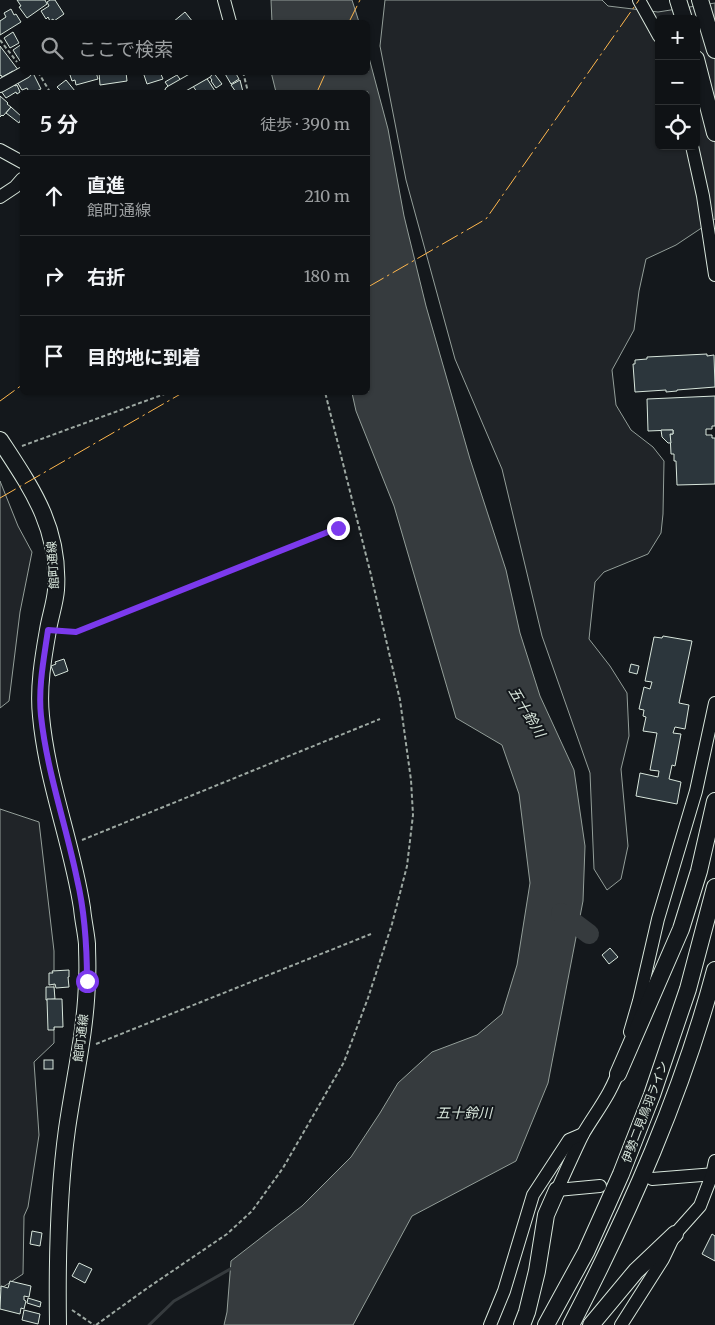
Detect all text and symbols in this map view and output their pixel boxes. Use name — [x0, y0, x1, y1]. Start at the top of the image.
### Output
map controls — [655, 15, 700, 150]
button: + — [655, 15, 700, 60]
search box — [20, 20, 370, 75]
icon: search — [38, 34, 66, 62]
text: ここで検索 — [78, 37, 173, 61]
button: − — [655, 60, 700, 105]
button: locate — [655, 105, 700, 150]
text: 5 分 — [40, 111, 78, 138]
text: 徒歩 · 390 m — [260, 114, 350, 134]
text: 直進 — [87, 173, 125, 197]
icon: ahead — [40, 182, 68, 210]
text: 210 m — [305, 186, 350, 206]
text: 館町通線 — [87, 200, 151, 220]
icon: right — [40, 262, 68, 290]
text: 右折 — [87, 265, 125, 289]
text: 180 m — [304, 266, 350, 286]
icon: arrive — [40, 342, 68, 370]
text: 目的地に到着 — [87, 345, 201, 369]
route end — [327, 517, 350, 540]
street label: 館町通線 — [43, 541, 62, 590]
water label: 五十鈴川 — [505, 683, 550, 742]
route start — [76, 970, 99, 993]
street label: 館町通線 — [70, 1013, 91, 1063]
street label: 伊勢二見鳥羽ライン — [618, 1059, 671, 1165]
water label: 五十鈴川 — [436, 1104, 494, 1122]

